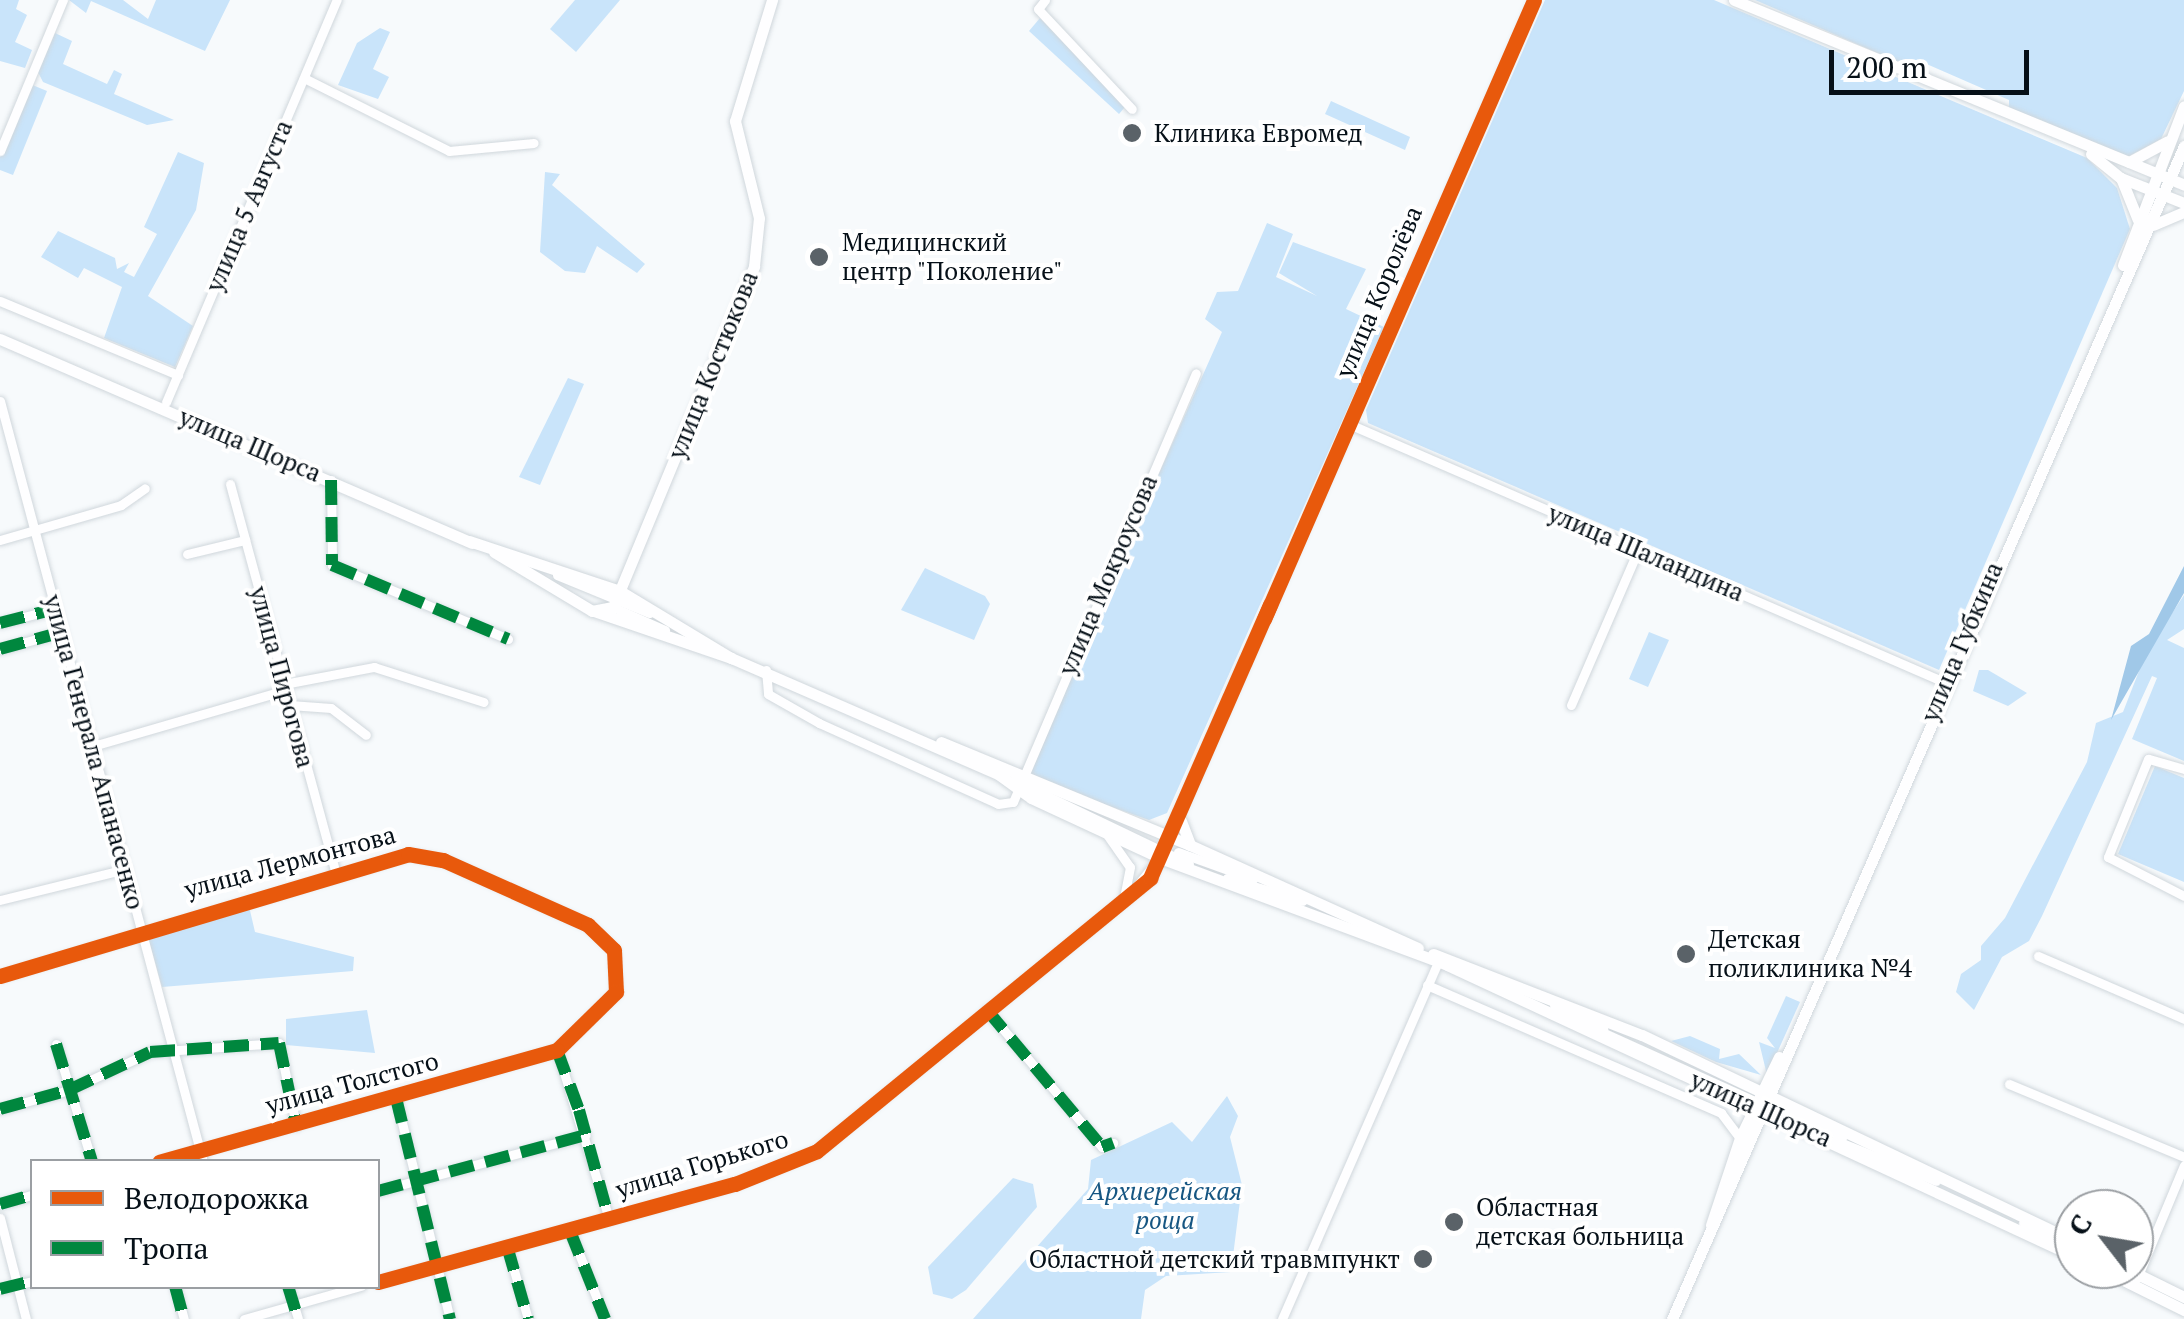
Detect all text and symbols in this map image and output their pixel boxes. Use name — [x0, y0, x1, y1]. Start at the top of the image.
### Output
scale bar — [1834, 30, 2034, 92]
text: 200 m — [1846, 47, 1927, 87]
street label: улица 5 Августа — [199, 115, 299, 297]
place label: Клиника Евромед — [1154, 118, 1362, 148]
marker: Клиника Евромед — [1119, 120, 1145, 146]
street label: улица Королёва — [1329, 202, 1429, 382]
place label: Медицинский центр "Поколение" — [842, 228, 1063, 287]
marker: Медицинский центр "Поколение" — [806, 244, 832, 270]
street label: улица Костюкова — [662, 267, 764, 463]
street label: улица Щорса — [175, 402, 325, 488]
street label: улица Мокроусова — [1052, 470, 1164, 680]
street label: улица Шаландина — [1544, 498, 1748, 608]
street label: улица Губкина — [1915, 558, 2009, 726]
street label: улица Пирогова — [243, 583, 321, 771]
street label: улица Генерала Апанасенко — [37, 591, 151, 913]
street label: улица Лермонтова — [181, 819, 399, 905]
place label: Детская поликлиника №4 — [1708, 925, 1912, 984]
marker: Детская поликлиника №4 — [1673, 941, 1699, 967]
street label: улица Толстого — [262, 1046, 442, 1120]
street label: улица Щорса — [1686, 1065, 1836, 1153]
street label: улица Горького — [612, 1124, 792, 1204]
legend — [30, 1159, 380, 1289]
park label: Архиерейская роща — [1088, 1177, 1242, 1236]
text: Велодорожка — [124, 1178, 309, 1218]
north arrow — [2054, 1189, 2154, 1289]
place label: Областная детская больница — [1476, 1193, 1684, 1252]
text: С — [2059, 1207, 2100, 1242]
marker: Областная детская больница — [1441, 1209, 1467, 1235]
text: Тропа — [124, 1228, 209, 1268]
place label: Областной детский травмпункт — [1028, 1244, 1400, 1274]
marker: Областной детский травмпункт — [1410, 1246, 1436, 1272]

